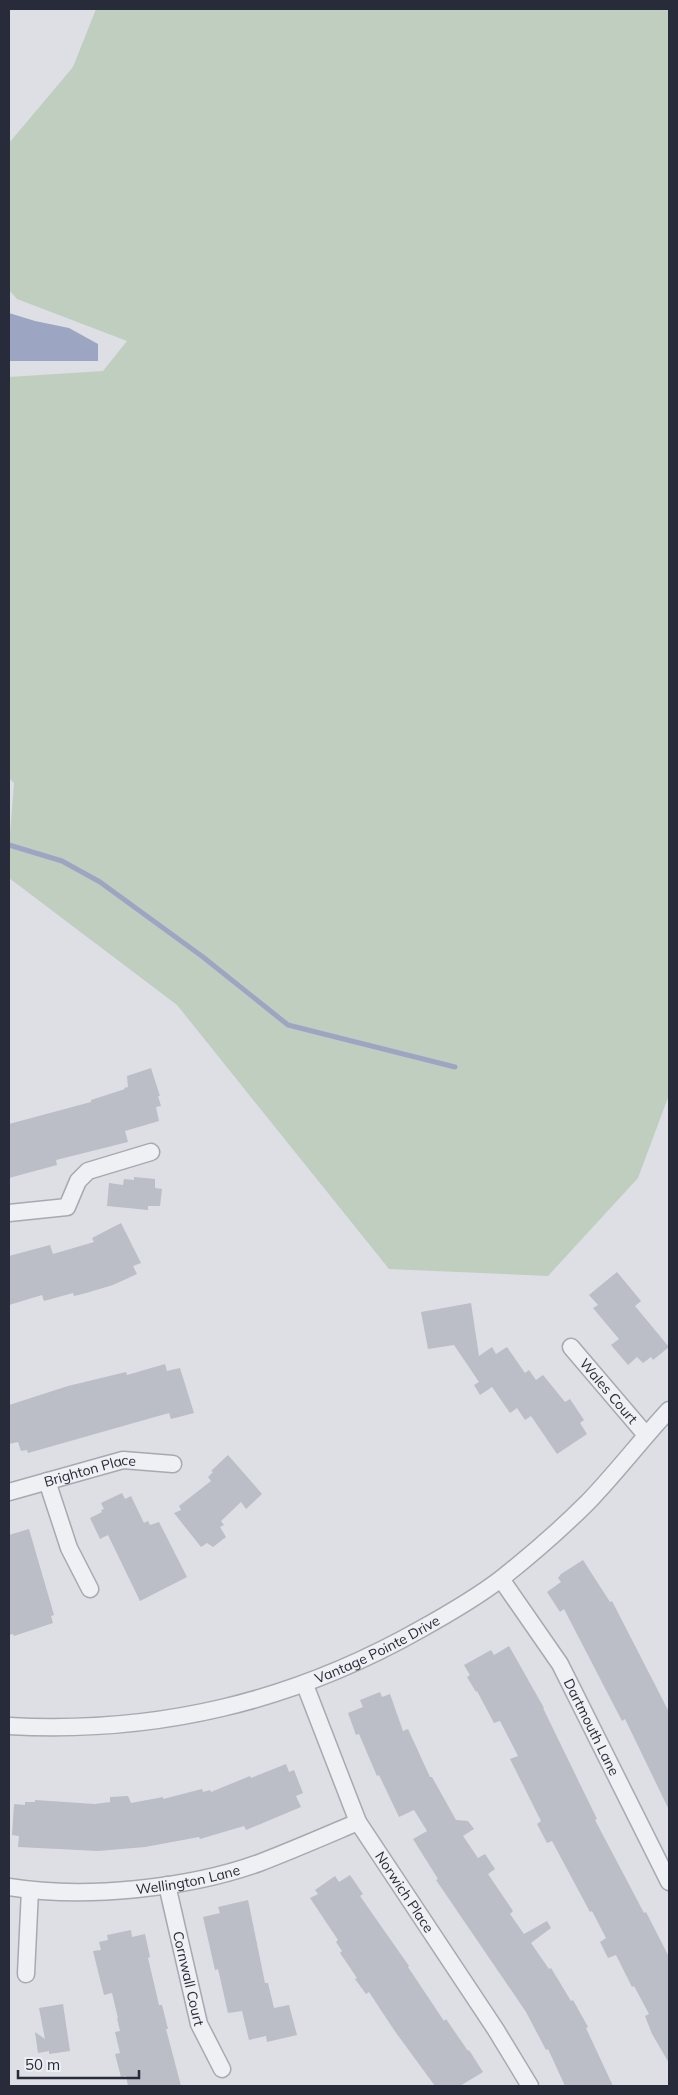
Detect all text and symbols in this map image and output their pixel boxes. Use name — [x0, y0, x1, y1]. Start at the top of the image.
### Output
street label: Wales Court — [576, 1355, 642, 1428]
street label: Brighton Place — [42, 1451, 137, 1491]
street label: Vantage Pointe Drive — [312, 1611, 443, 1687]
street label: Dartmouth Lane — [560, 1676, 623, 1779]
street label: Norwich Place — [371, 1848, 438, 1936]
street label: Wellington Lane — [135, 1861, 242, 1898]
street label: Cornwall Court — [169, 1929, 208, 2028]
scale bar — [18, 2048, 139, 2080]
text: 50 m — [25, 2055, 60, 2074]

